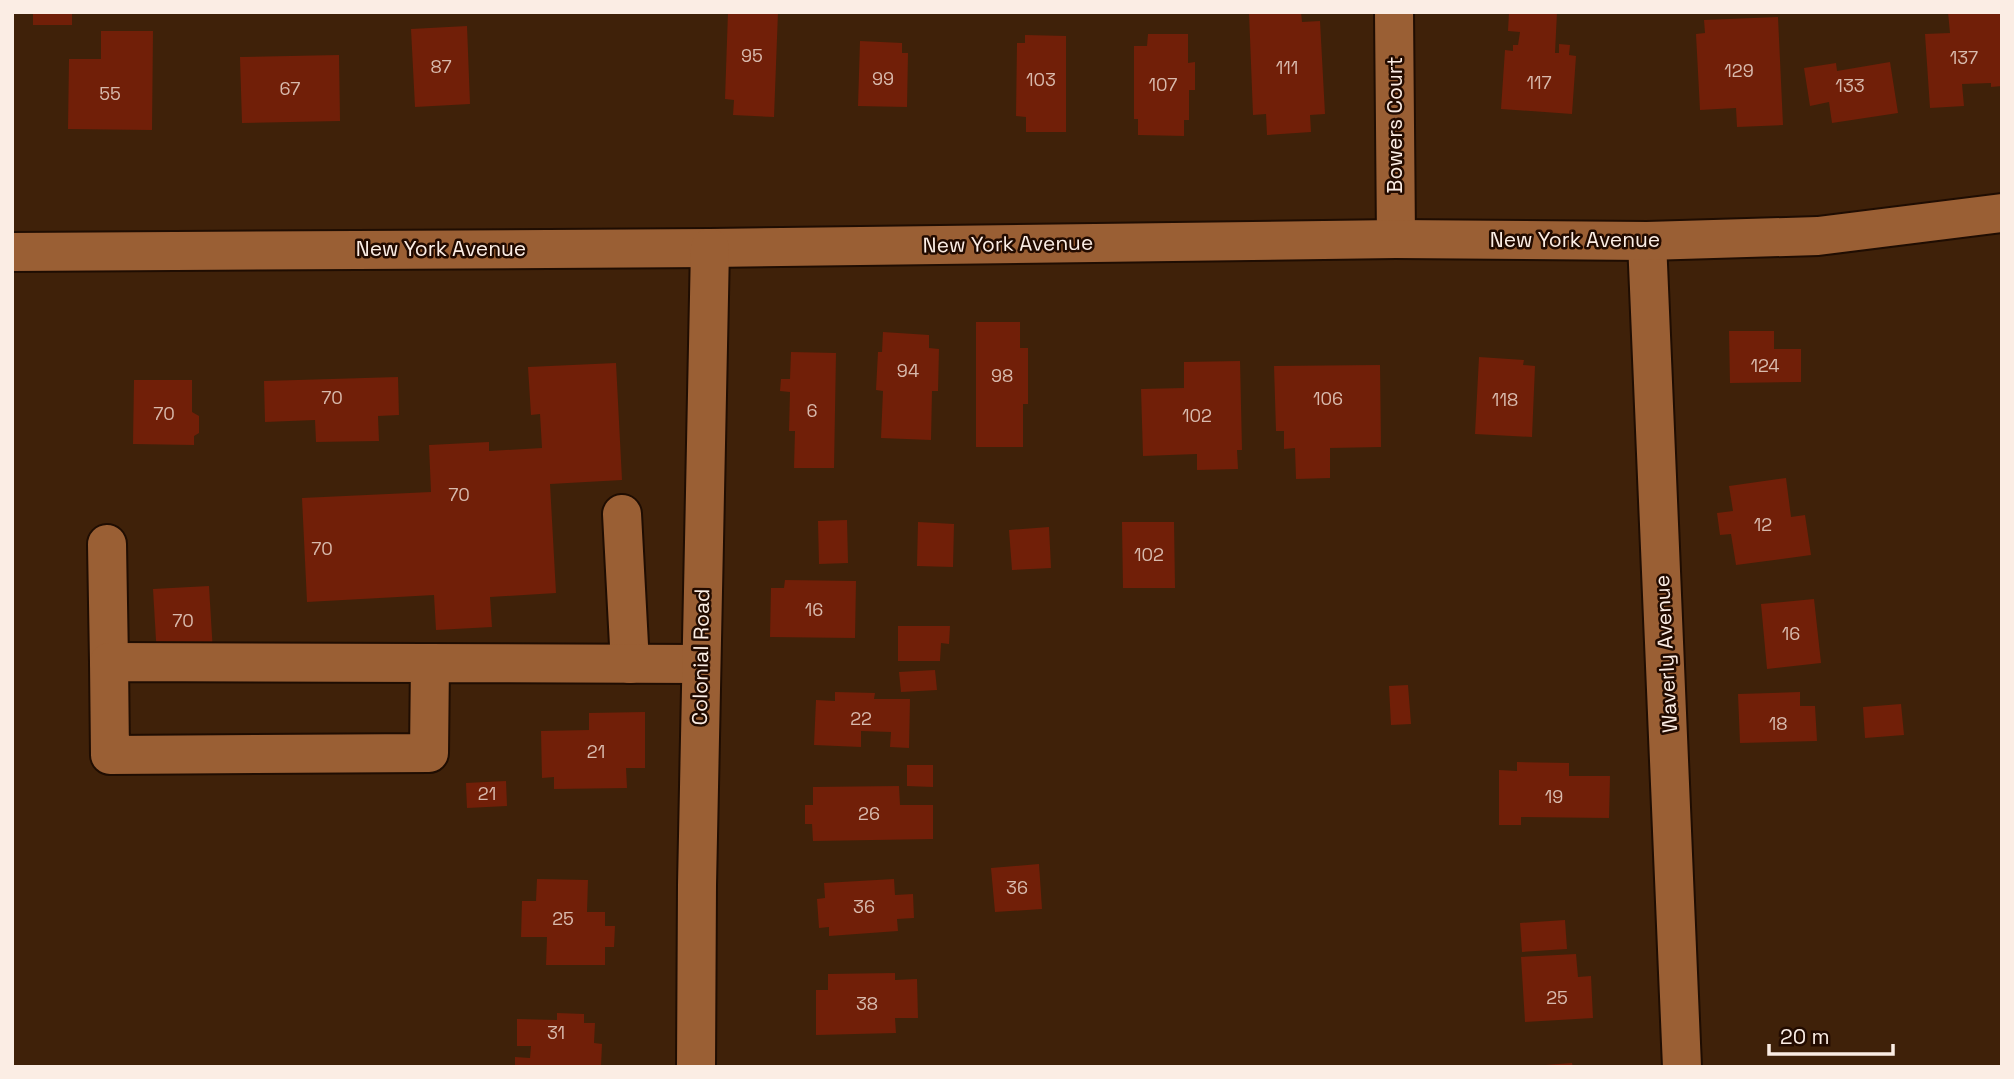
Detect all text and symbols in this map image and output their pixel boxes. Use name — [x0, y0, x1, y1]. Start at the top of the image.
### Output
house number: 95 — [741, 44, 763, 67]
house number: 137 — [1950, 46, 1978, 69]
house number: 87 — [430, 55, 452, 78]
house number: 111 — [1276, 56, 1298, 79]
street label: Bowers Court — [1381, 57, 1408, 193]
house number: 129 — [1724, 59, 1754, 82]
house number: 99 — [872, 67, 894, 90]
house number: 103 — [1026, 68, 1056, 91]
house number: 117 — [1526, 71, 1552, 94]
house number: 107 — [1149, 73, 1177, 96]
house number: 133 — [1835, 74, 1865, 97]
house number: 67 — [280, 77, 300, 100]
house number: 55 — [99, 82, 121, 105]
street label: New York Avenue — [1490, 226, 1660, 253]
street label: New York Avenue — [922, 229, 1094, 258]
street label: New York Avenue — [356, 235, 526, 262]
house number: 124 — [1750, 354, 1780, 377]
house number: 94 — [897, 359, 919, 382]
house number: 98 — [991, 364, 1013, 387]
house number: 70 — [321, 386, 343, 409]
house number: 106 — [1313, 387, 1343, 410]
house number: 118 — [1492, 388, 1518, 411]
house number: 6 — [806, 399, 818, 422]
house number: 70 — [153, 402, 175, 425]
house number: 102 — [1182, 404, 1212, 427]
house number: 70 — [448, 483, 470, 506]
house number: 12 — [1754, 513, 1772, 536]
house number: 70 — [311, 537, 333, 560]
house number: 102 — [1134, 543, 1164, 566]
street label: Waverly Avenue — [1648, 574, 1683, 734]
street label: Colonial Road — [686, 588, 715, 726]
house number: 16 — [805, 598, 823, 621]
house number: 70 — [172, 609, 194, 632]
house number: 16 — [1782, 622, 1800, 645]
house number: 22 — [850, 707, 872, 730]
house number: 18 — [1769, 712, 1787, 735]
house number: 21 — [587, 740, 605, 763]
house number: 21 — [478, 782, 496, 805]
house number: 19 — [1545, 785, 1563, 808]
house number: 26 — [858, 802, 880, 825]
house number: 36 — [1006, 876, 1028, 899]
house number: 36 — [853, 895, 875, 918]
house number: 25 — [552, 907, 574, 930]
house number: 25 — [1546, 986, 1568, 1009]
house number: 38 — [856, 992, 878, 1015]
scale bar — [1769, 1012, 1893, 1056]
house number: 31 — [547, 1021, 565, 1044]
text: 20 m — [1780, 1023, 1830, 1050]

